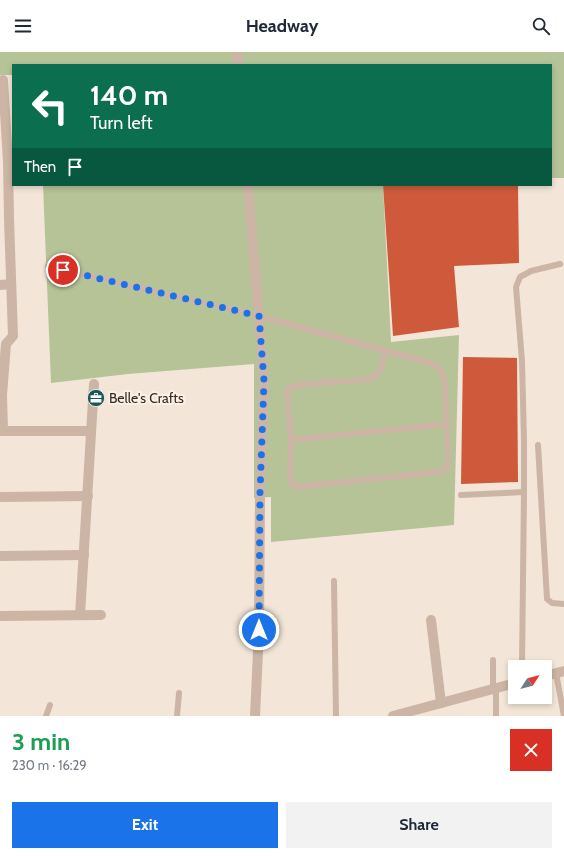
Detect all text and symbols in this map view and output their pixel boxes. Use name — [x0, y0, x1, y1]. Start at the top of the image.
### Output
icon: menu — [12, 15, 34, 37]
text: Headway — [246, 15, 318, 37]
icon: search — [530, 15, 552, 37]
text: 140 m — [90, 78, 168, 112]
icon: left — [24, 80, 76, 132]
text: Turn left — [90, 112, 153, 134]
icon: arrive — [64, 156, 86, 178]
text: Then — [24, 158, 56, 176]
pin — [46, 253, 80, 287]
icon: arrive — [52, 259, 74, 281]
office icon: Belle's Crafts — [86, 388, 106, 408]
place label: Belle's Crafts — [109, 389, 184, 407]
position arrow — [238, 609, 280, 651]
north arrow — [508, 660, 552, 704]
map controls — [508, 660, 552, 704]
text: 3 min — [12, 727, 70, 756]
button: close — [510, 729, 552, 771]
text: 230 m · 16:29 — [12, 757, 87, 773]
button: Exit — [12, 802, 278, 848]
button: Share — [286, 802, 552, 848]

